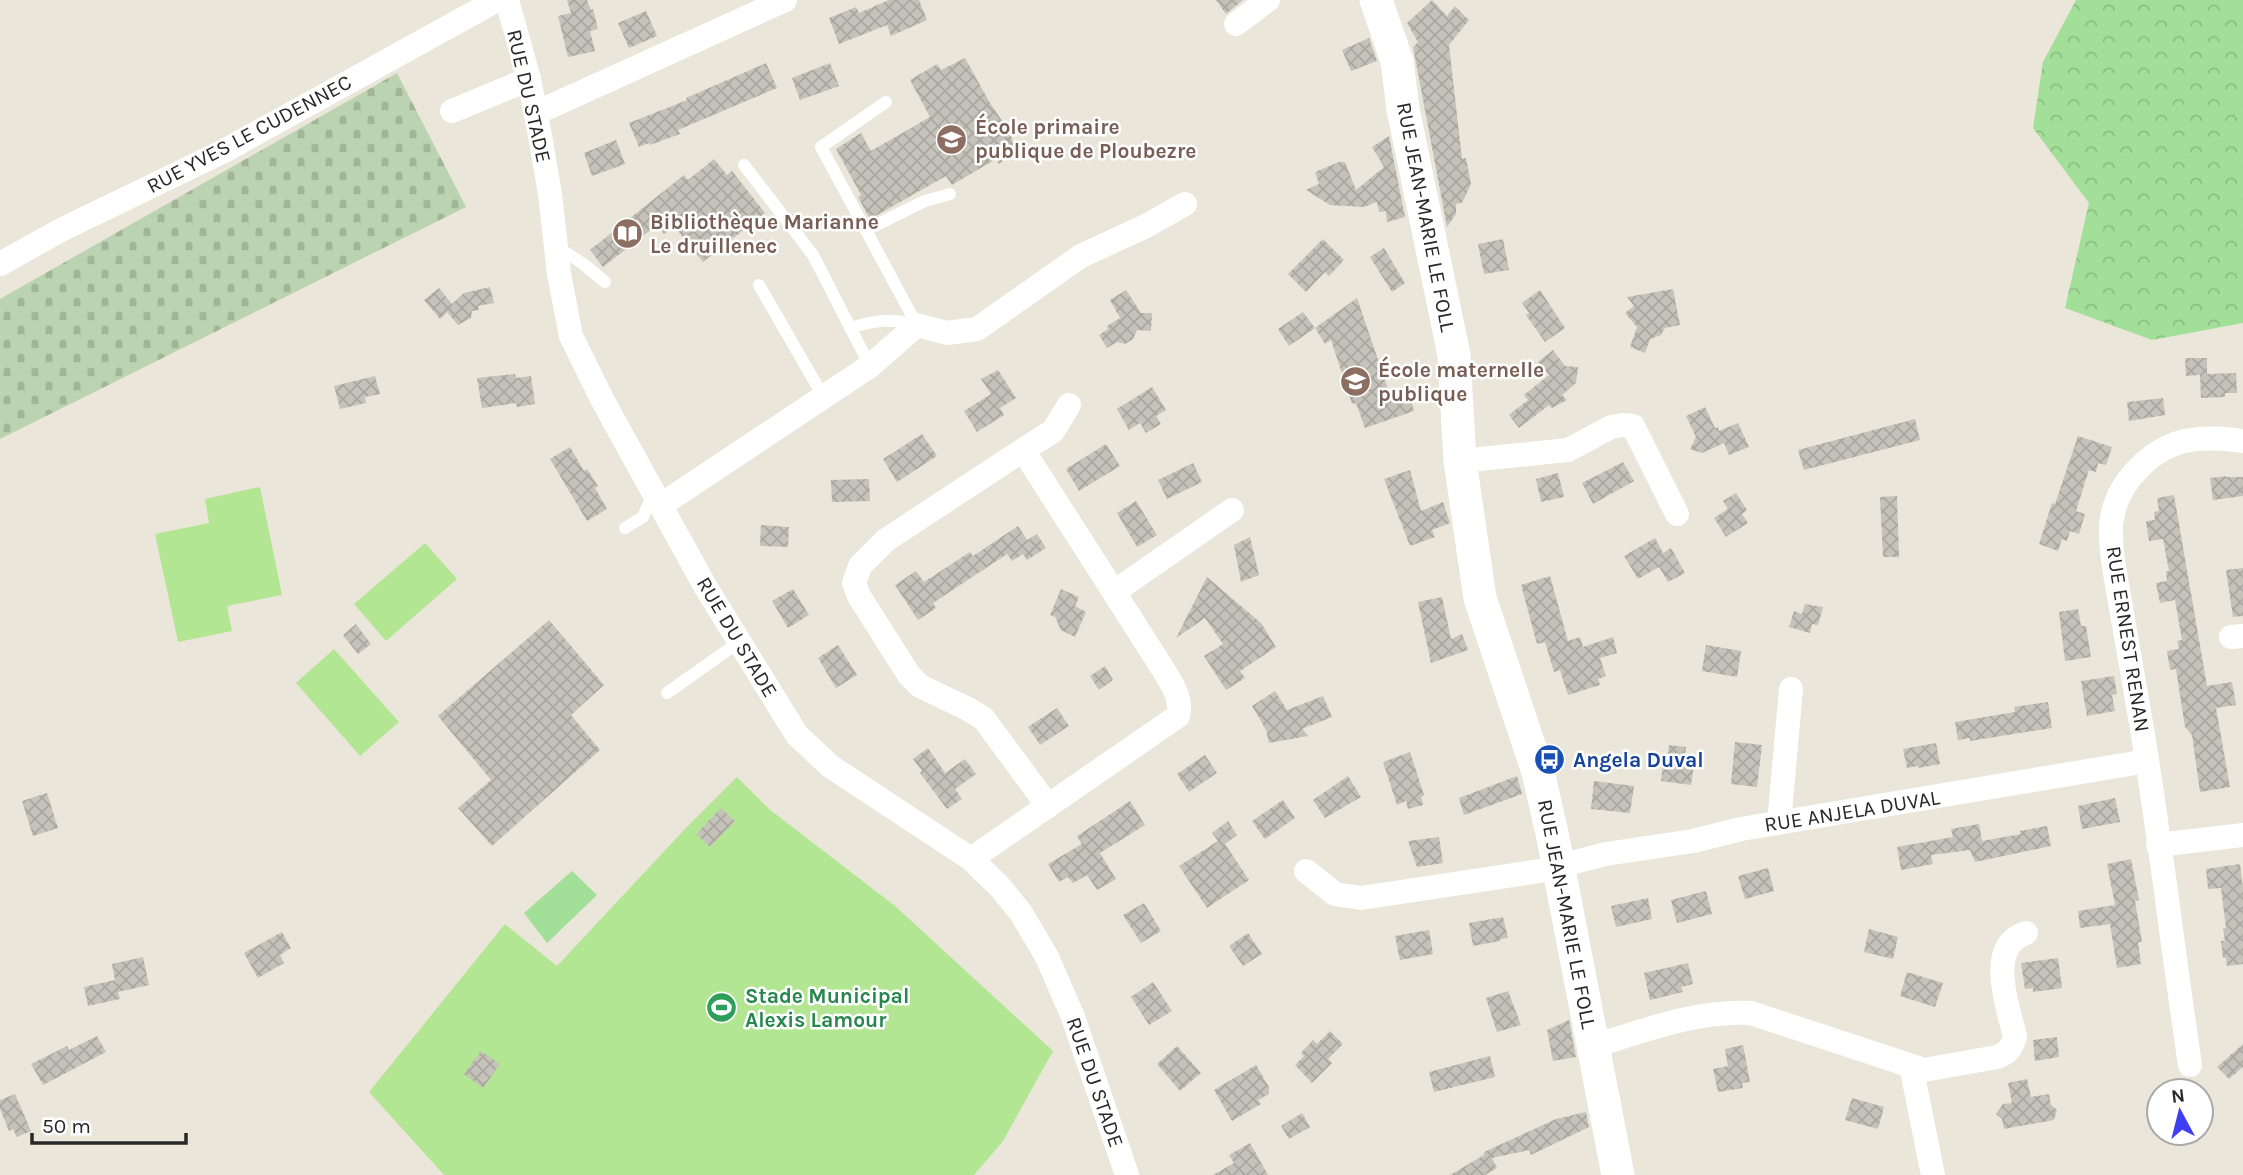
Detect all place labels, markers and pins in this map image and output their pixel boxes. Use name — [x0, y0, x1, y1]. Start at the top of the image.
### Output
place label: École primaire publique de Ploubezre — [975, 113, 1196, 164]
school or university icon: École primaire publique de Ploubezre — [935, 122, 969, 156]
place label: Bibliothèque Marianne Le druillenec — [650, 210, 879, 258]
library icon: Bibliothèque Marianne Le druillenec — [610, 217, 644, 251]
place label: École maternelle publique — [1378, 356, 1544, 407]
school or university icon: École maternelle publique — [1338, 365, 1372, 399]
bus stop icon: Angela Duval — [1533, 743, 1567, 777]
place label: Angela Duval — [1573, 748, 1704, 772]
place label: Stade Municipal Alexis Lamour — [745, 984, 909, 1032]
sports icon: Stade Municipal Alexis Lamour — [705, 991, 739, 1025]

